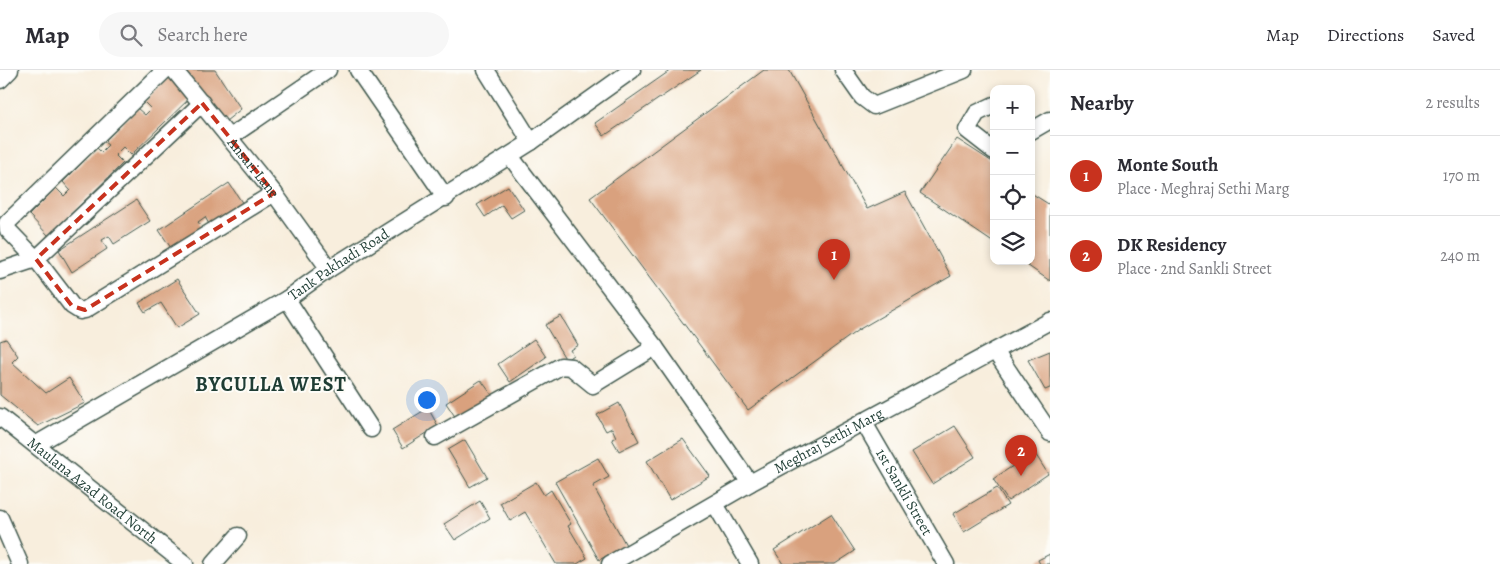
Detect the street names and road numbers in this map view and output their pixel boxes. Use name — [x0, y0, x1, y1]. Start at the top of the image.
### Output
street label: Ansari Lane — [222, 133, 284, 202]
street label: Tank Pakhadi Road — [284, 223, 393, 305]
street label: Meghraj Sethi Marg — [770, 403, 887, 478]
street label: Maulana Azad Road North — [23, 432, 162, 548]
street label: 1st Sankli Street — [871, 445, 937, 539]

